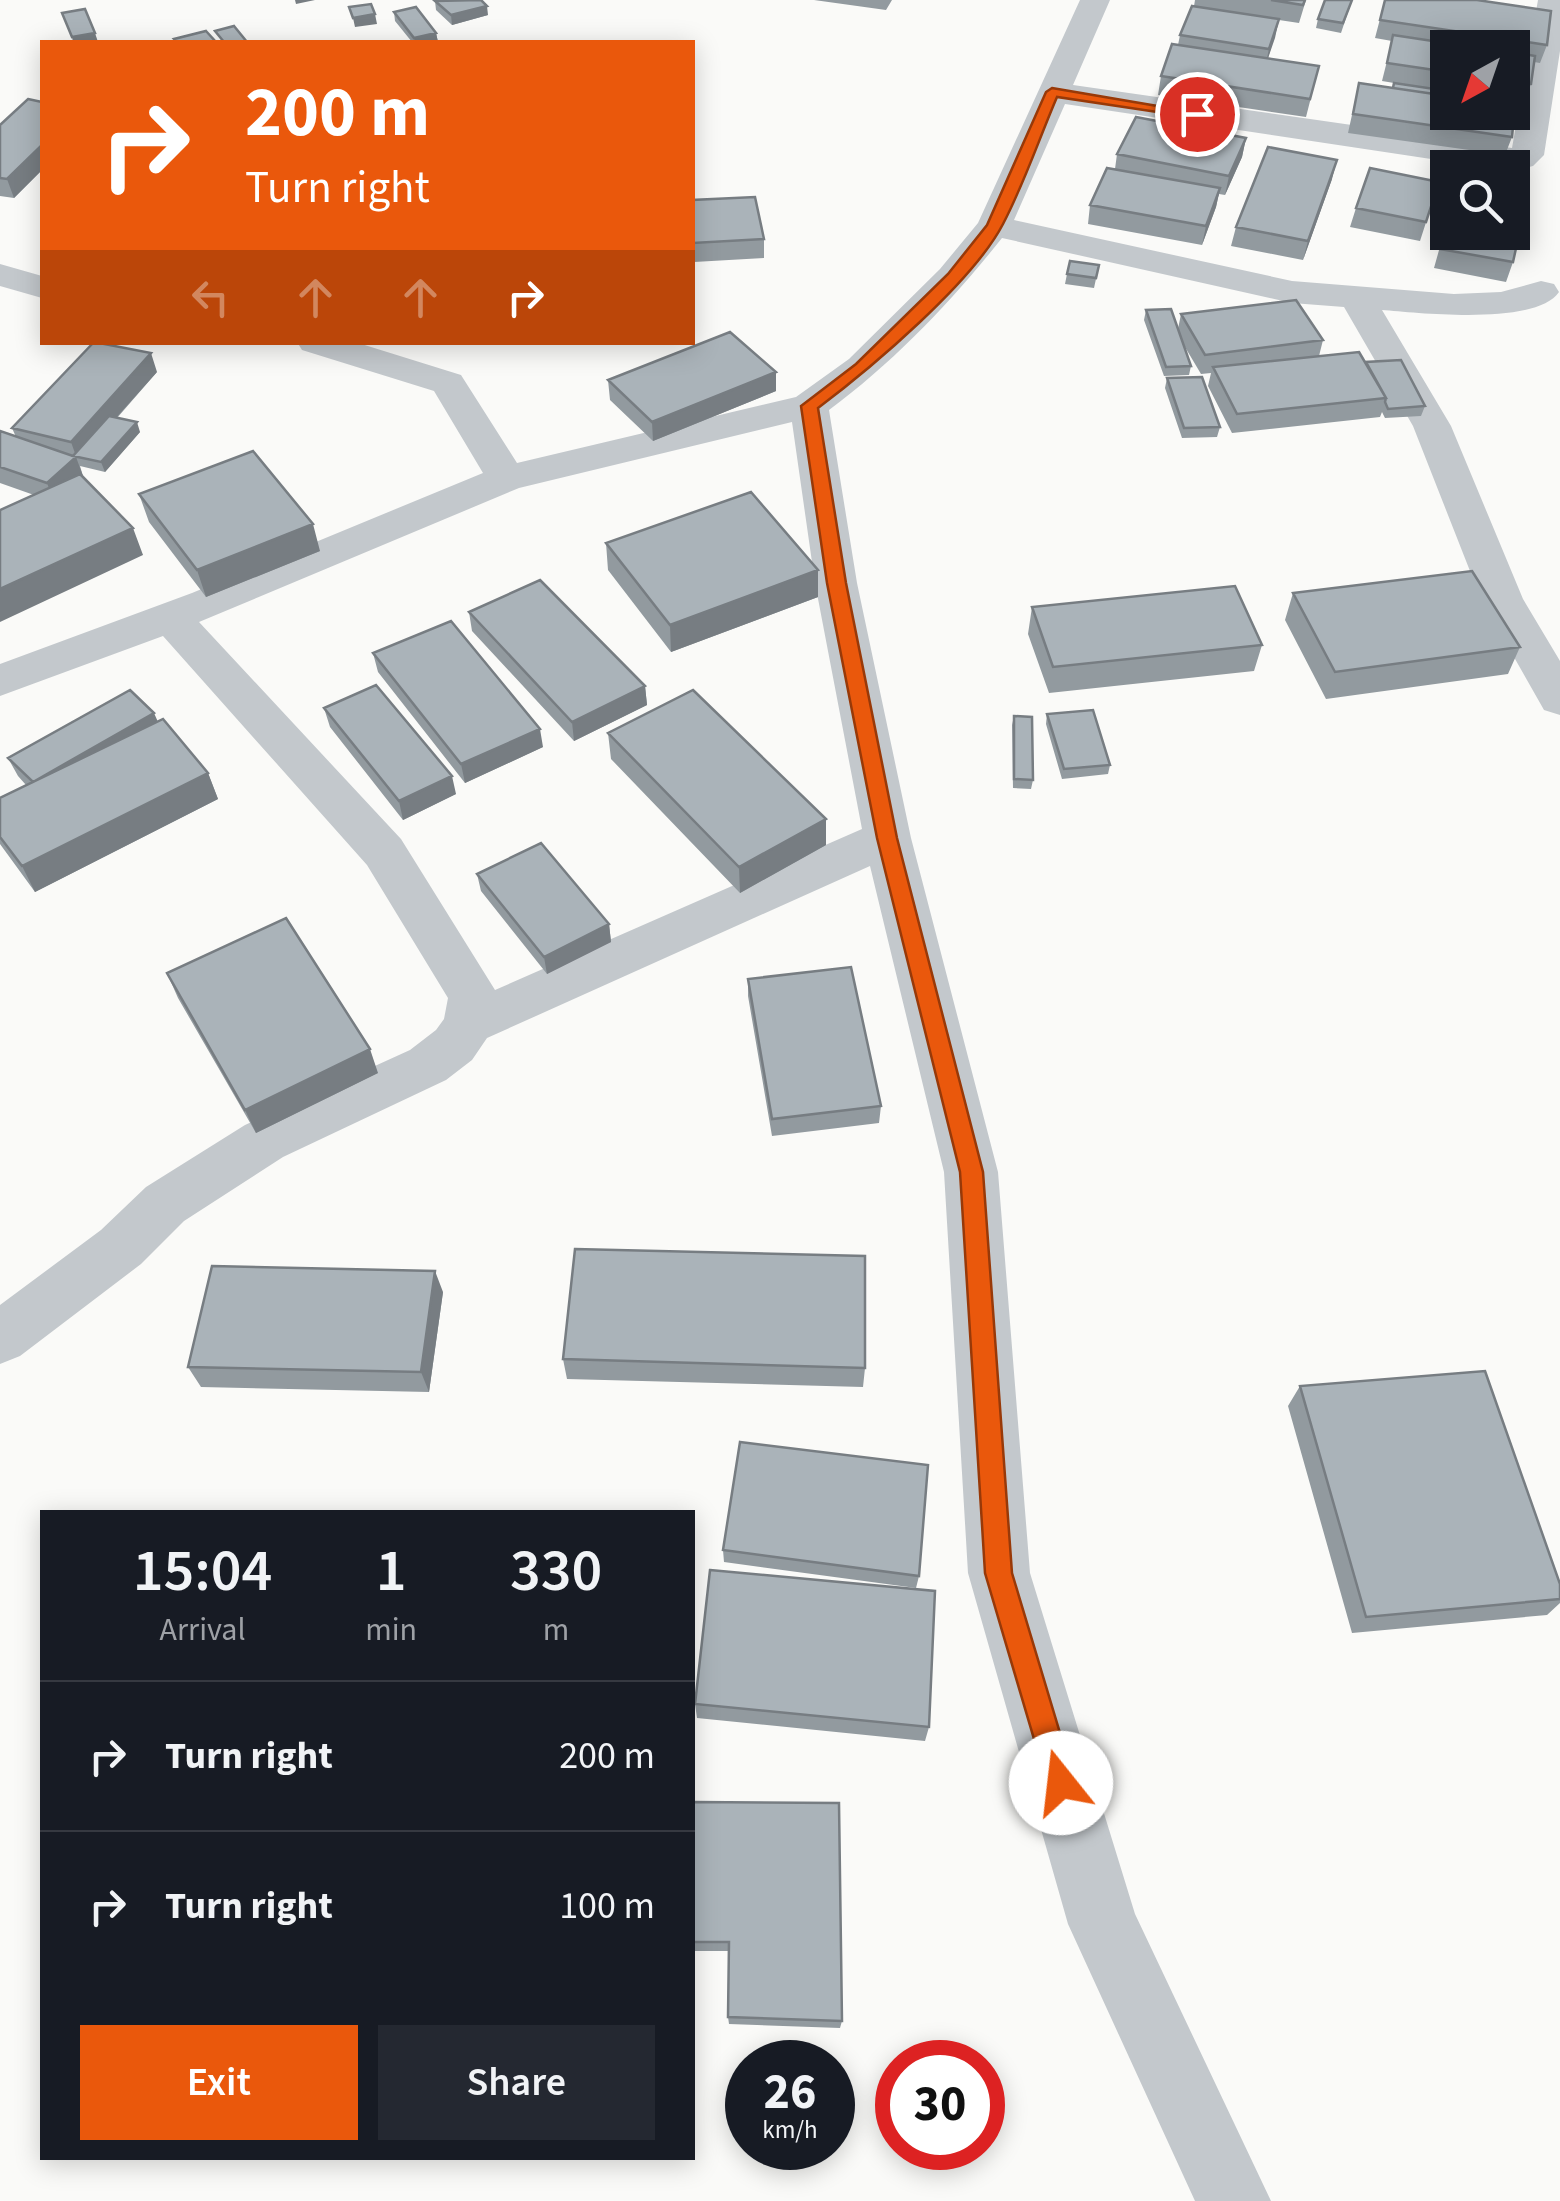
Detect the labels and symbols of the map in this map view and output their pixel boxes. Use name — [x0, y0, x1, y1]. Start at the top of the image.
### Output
north arrow — [1430, 30, 1530, 130]
pin — [1155, 72, 1240, 157]
position arrow — [1009, 1731, 1113, 1835]
speed limit sign: 30 — [875, 2040, 1005, 2170]

